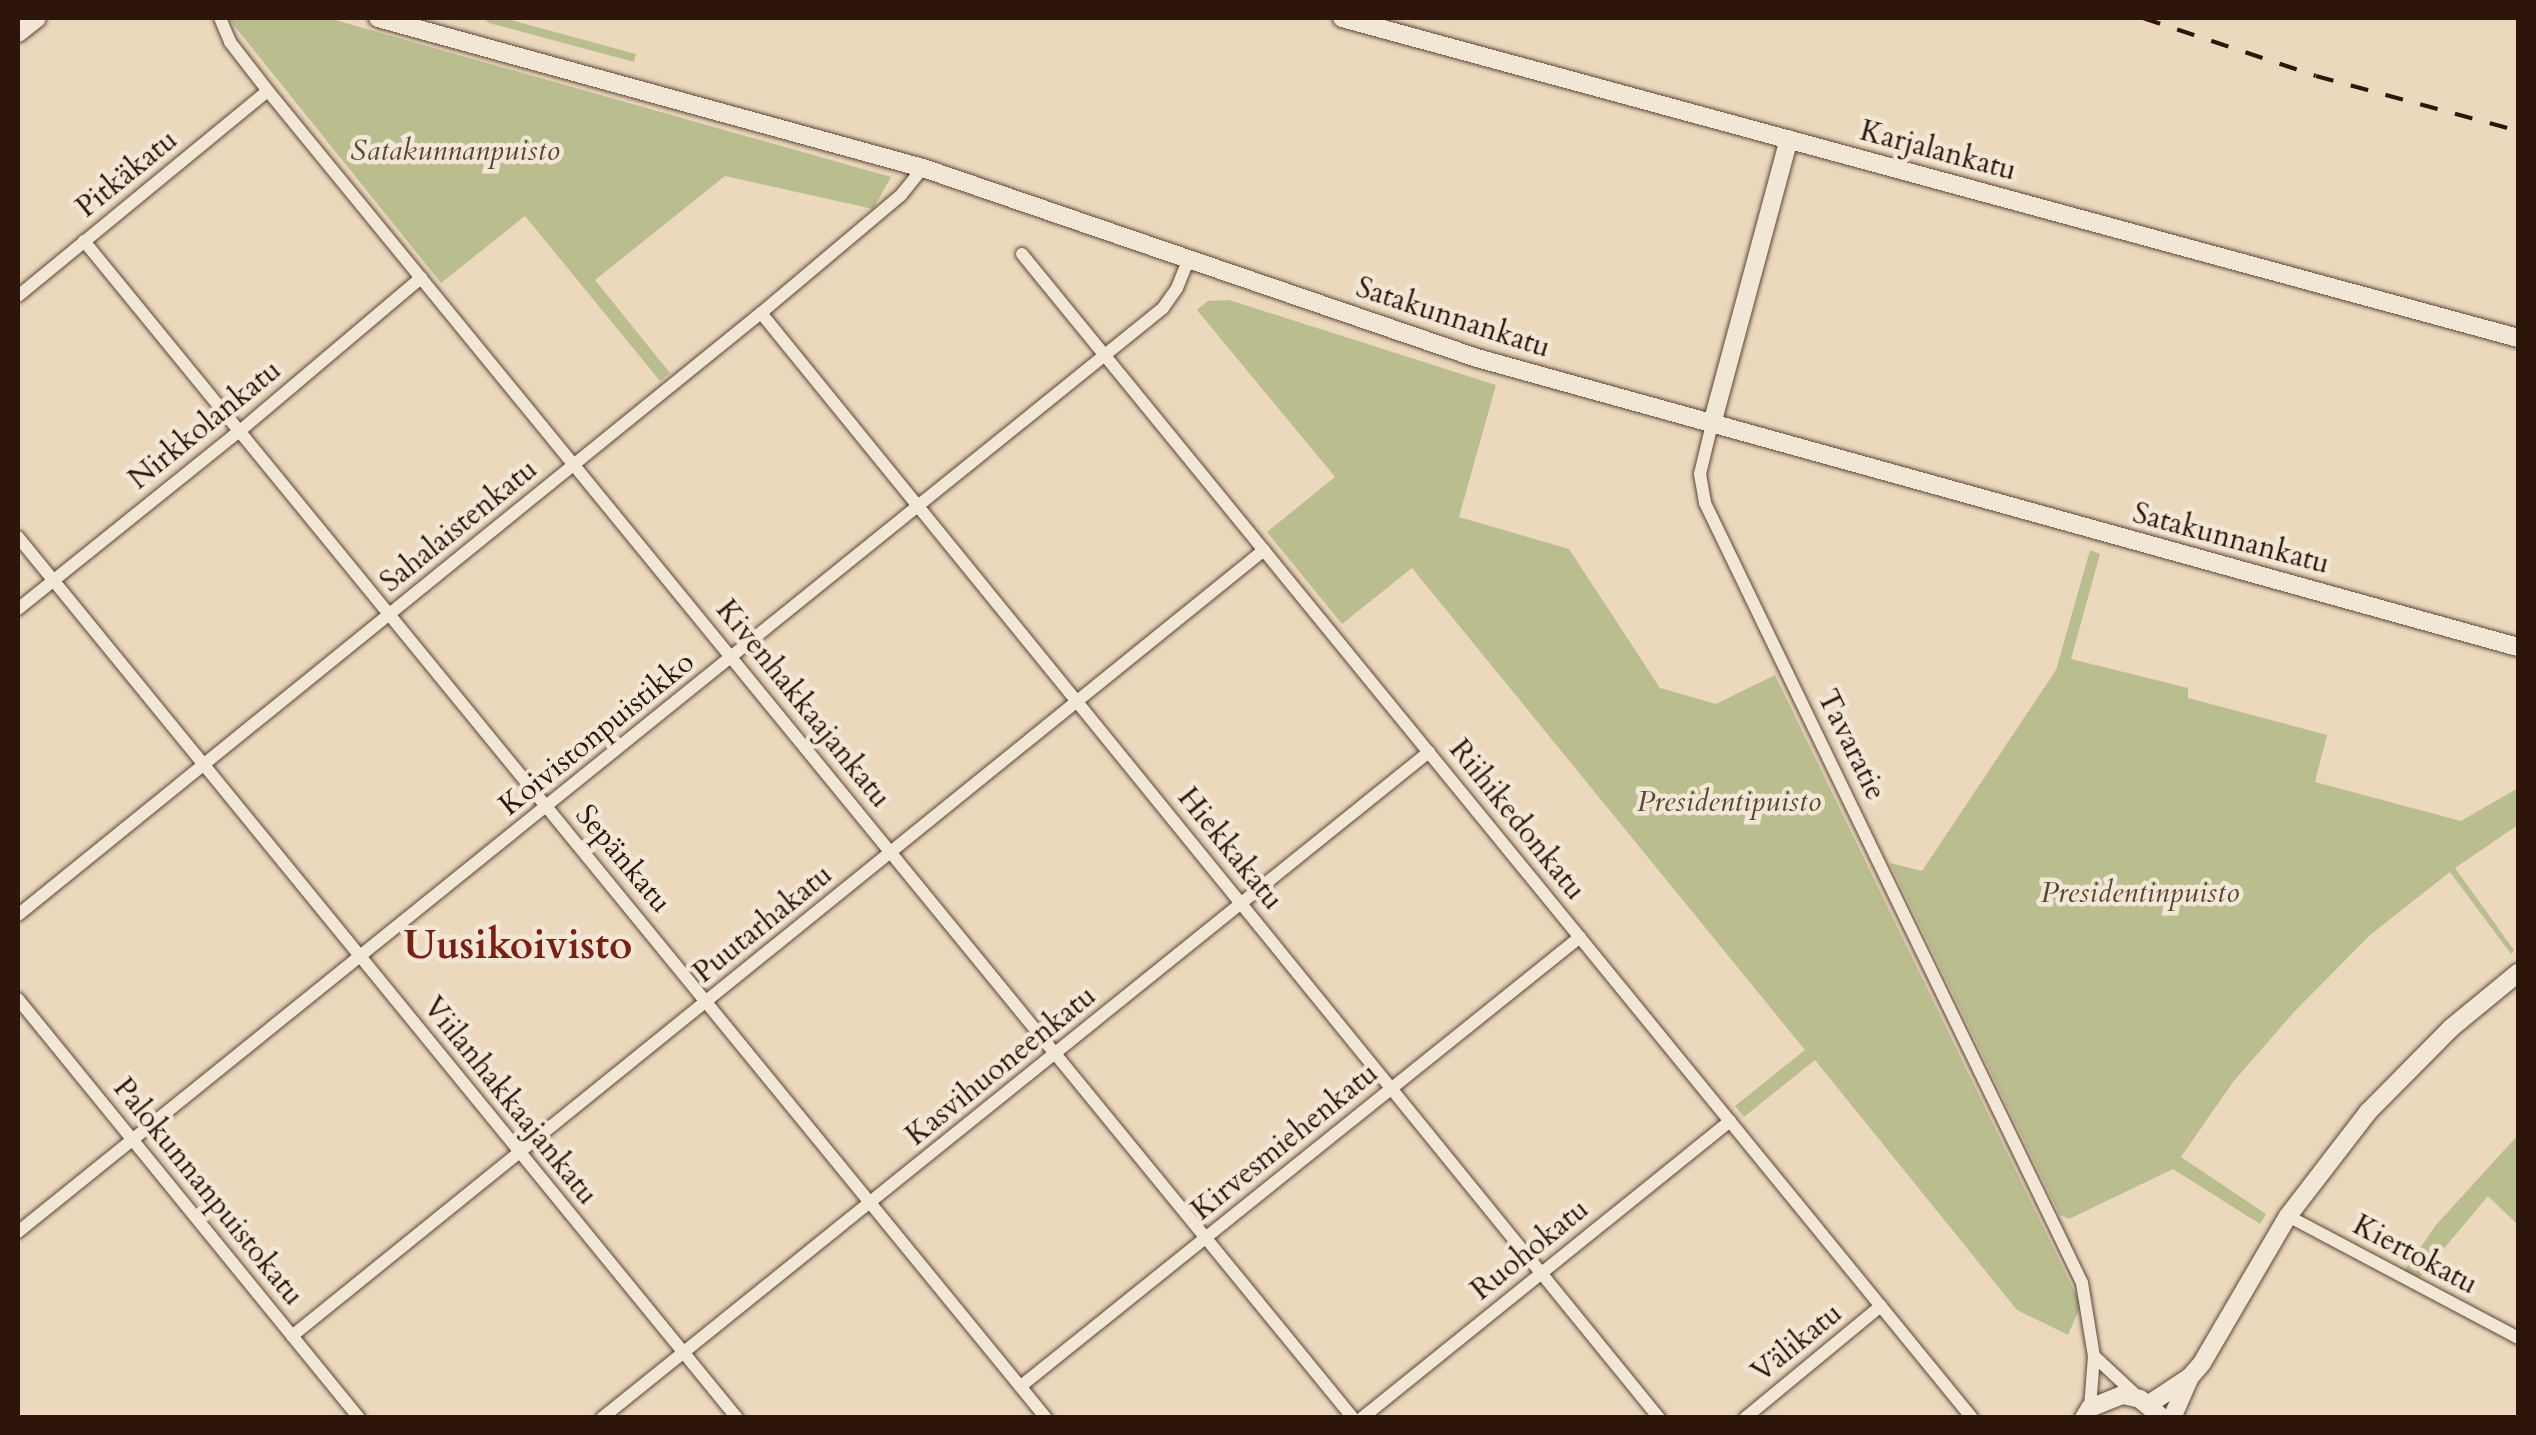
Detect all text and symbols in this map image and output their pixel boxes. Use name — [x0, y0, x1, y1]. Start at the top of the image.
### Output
street label: Karjalankatu — [1856, 113, 2020, 189]
street label: Pitkäkatu — [69, 122, 185, 226]
park label: Satakunnanpuisto — [350, 133, 560, 169]
street label: Satakunnankatu — [1351, 270, 1555, 366]
street label: Nirkkolankatu — [121, 353, 289, 497]
street label: Sahalaistenkatu — [373, 452, 545, 600]
street label: Satakunnankatu — [2129, 495, 2333, 583]
street label: Kivenhakkaajankatu — [708, 593, 898, 815]
street label: Koivistonpuistikko — [492, 644, 702, 824]
street label: Tavaratie — [1809, 684, 1893, 806]
street label: Riihikedonkatu — [1441, 732, 1593, 908]
street label: Hiekkakatu — [1170, 780, 1290, 918]
park label: Presidentipuisto — [1637, 784, 1821, 820]
street label: Sepänkatu — [567, 798, 679, 920]
street label: Puutarhakatu — [686, 857, 840, 991]
park label: Presidentinpuisto — [2040, 875, 2240, 911]
district label: Uusikoivisto — [403, 922, 633, 970]
street label: Kasvihuoneenkatu — [899, 978, 1103, 1154]
street label: Viilanhakkaajankatu — [415, 990, 605, 1212]
street label: Kirvesmiehenkatu — [1184, 1056, 1386, 1228]
street label: Palokunnanpuistokatu — [105, 1071, 311, 1313]
street label: Ruohokatu — [1464, 1192, 1596, 1308]
street label: Kiertokatu — [2347, 1207, 2483, 1303]
street label: Välikatu — [1744, 1296, 1850, 1390]

